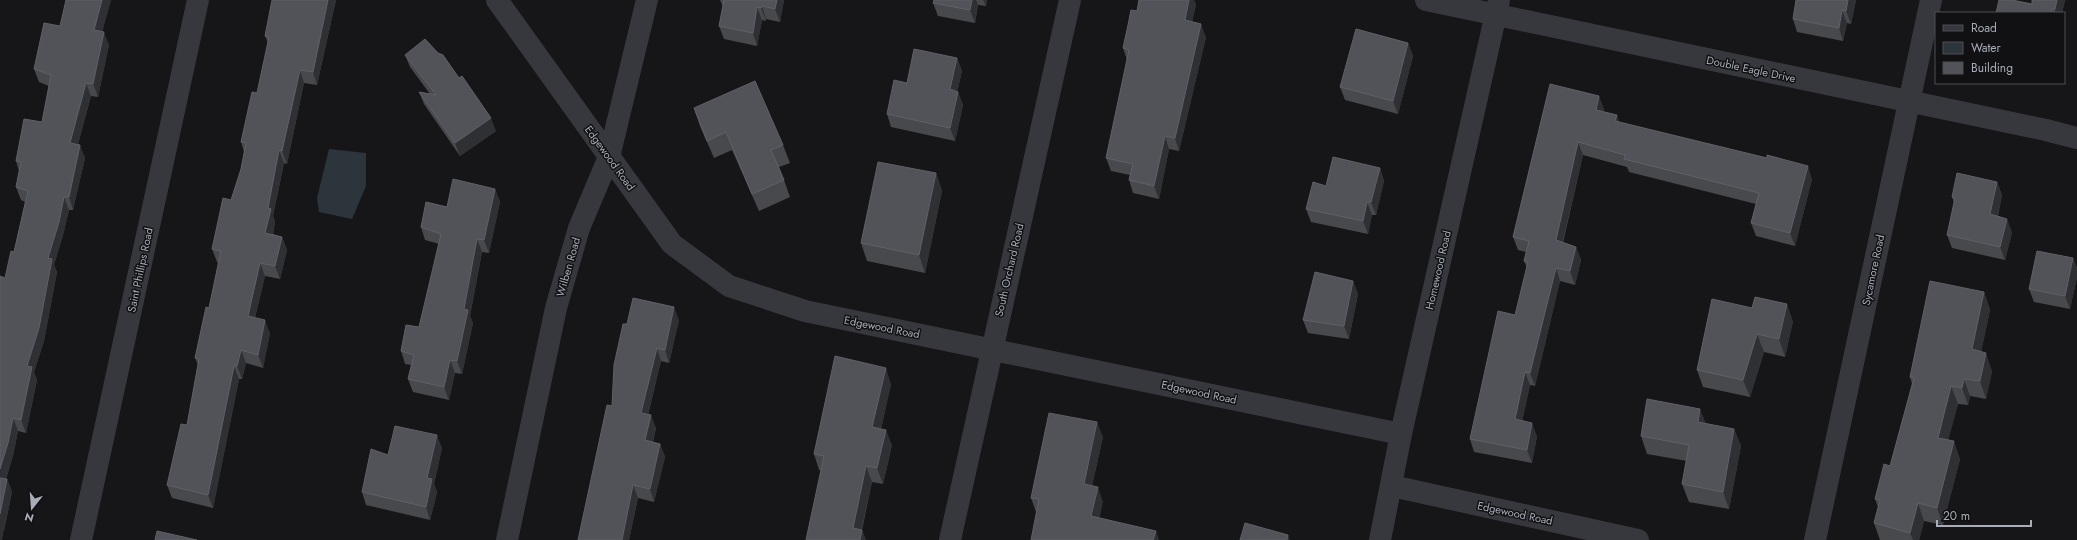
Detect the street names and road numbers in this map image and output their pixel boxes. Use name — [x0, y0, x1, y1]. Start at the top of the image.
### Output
street label: Double Eagle Drive — [1705, 52, 1797, 86]
street label: Edgewood Road — [581, 122, 639, 194]
street label: South Orchard Road — [990, 222, 1028, 318]
street label: Saint Phillips Road — [123, 226, 157, 314]
street label: Homewood Road — [1421, 229, 1455, 311]
street label: Sycamore Road — [1858, 233, 1888, 307]
street label: Wilben Road — [552, 235, 584, 299]
street label: Edgewood Road — [843, 312, 921, 342]
street label: Edgewood Road — [1160, 376, 1238, 408]
street label: Edgewood Road — [1476, 497, 1554, 529]

